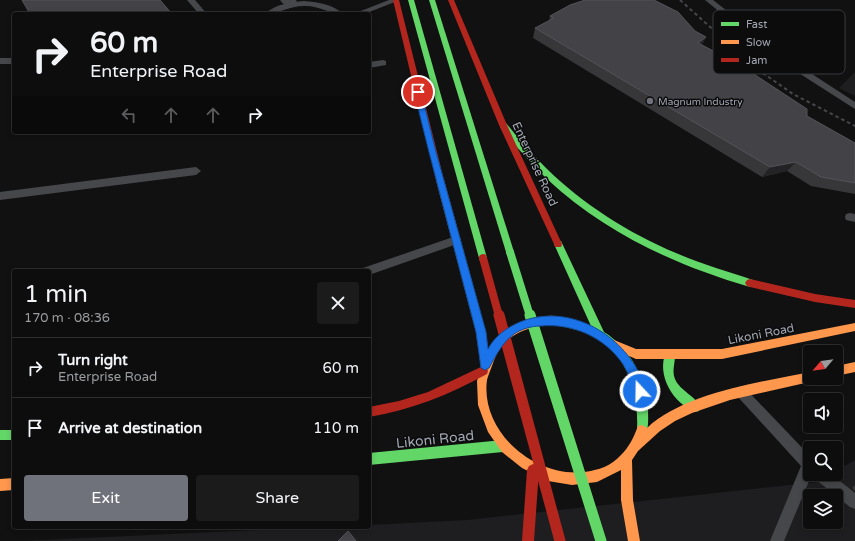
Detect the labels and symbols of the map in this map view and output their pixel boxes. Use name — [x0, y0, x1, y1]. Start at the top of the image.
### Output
legend — [713, 10, 845, 74]
text: Fast — [746, 18, 767, 31]
text: Slow — [746, 36, 771, 49]
text: Jam — [746, 54, 767, 67]
pin — [401, 75, 435, 109]
marker: Magnum Industry — [645, 96, 655, 106]
place label: Magnum Industry — [658, 96, 743, 108]
street label: Enterprise Road — [509, 120, 561, 208]
street label: Likoni Road — [727, 321, 795, 347]
north arrow — [803, 345, 843, 385]
position arrow — [619, 370, 661, 412]
street label: Likoni Road — [395, 427, 475, 452]

